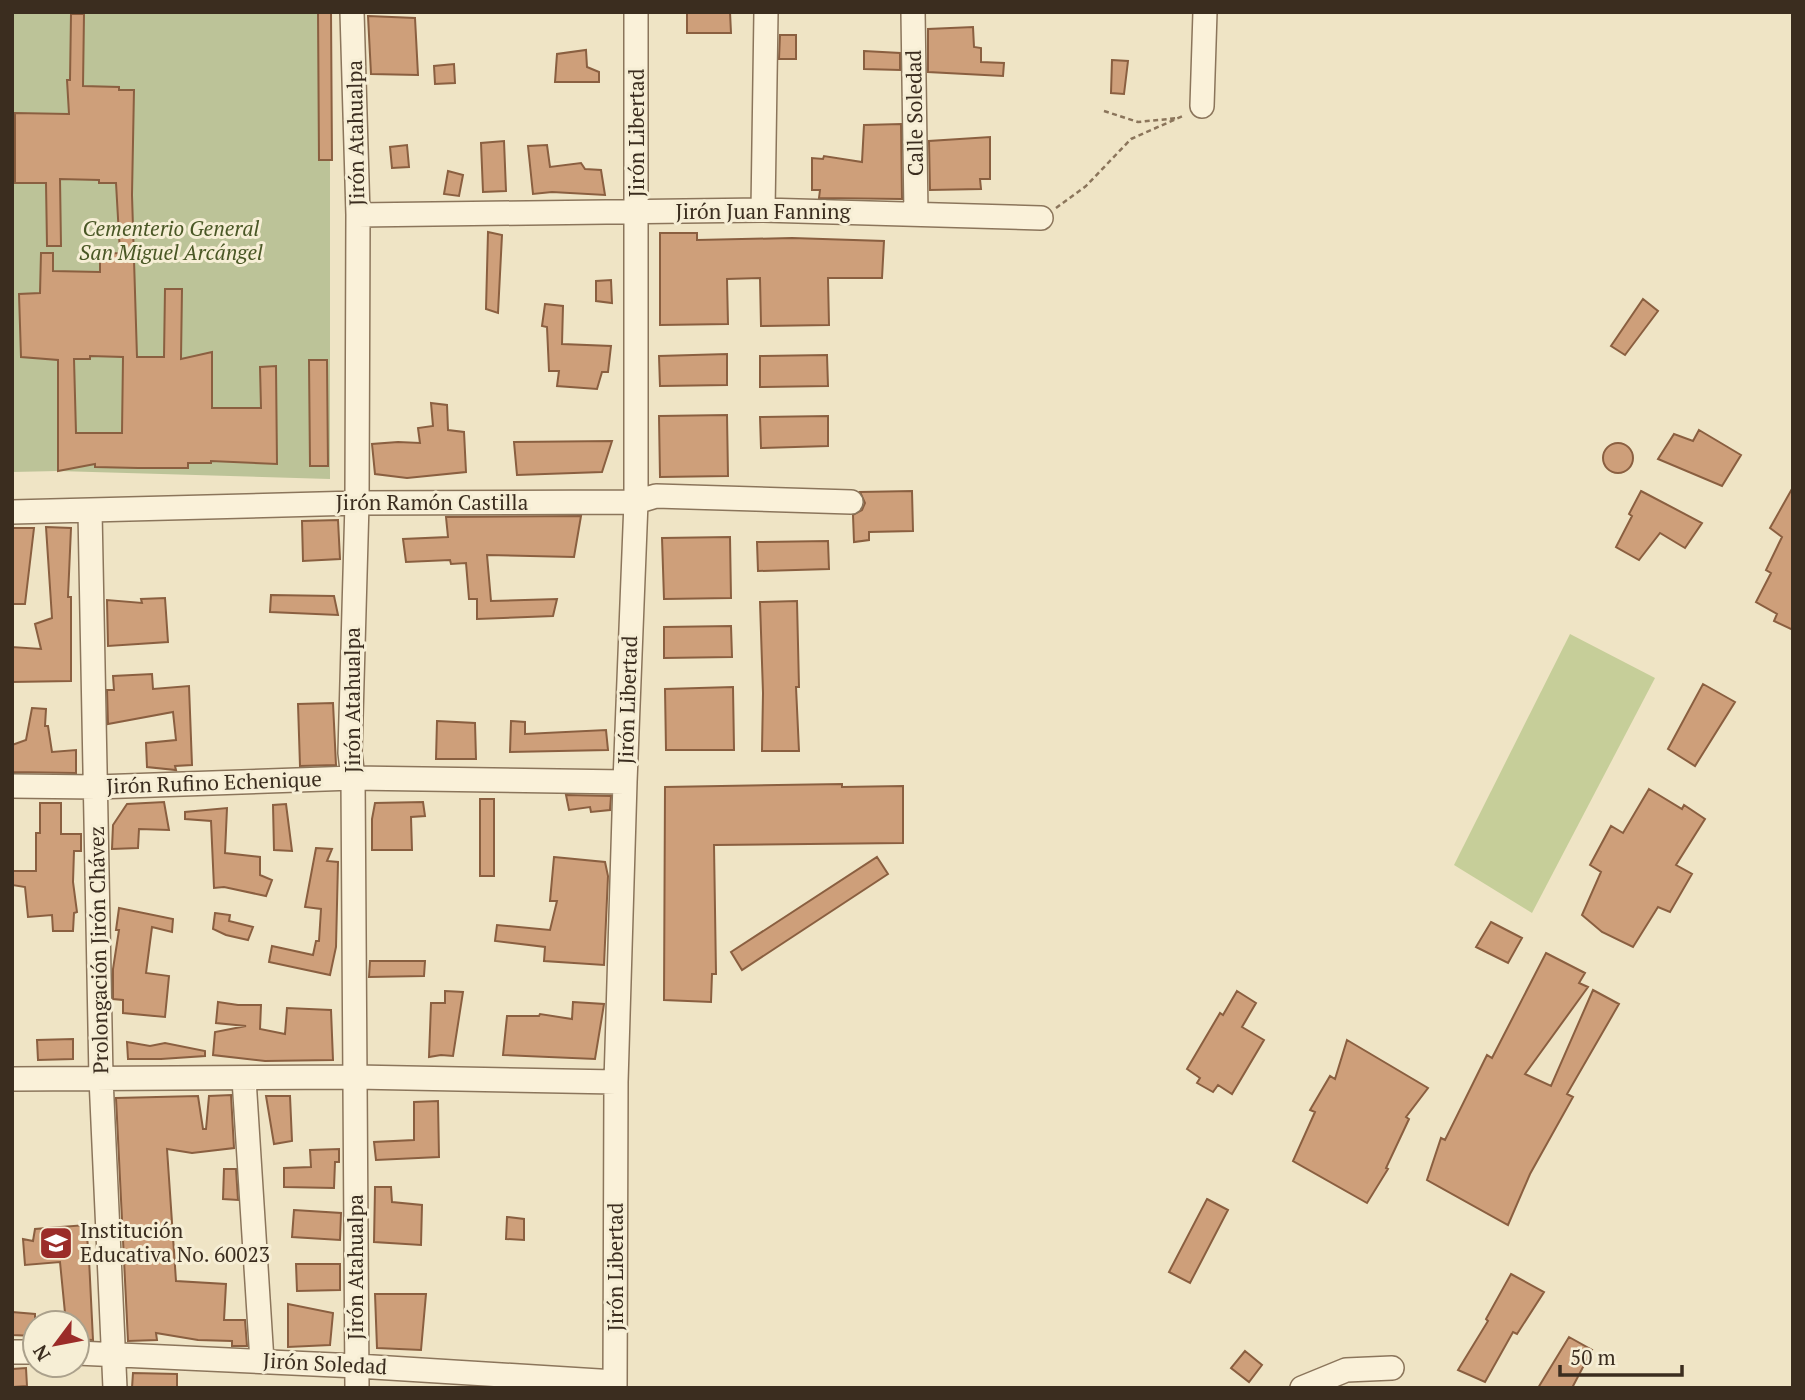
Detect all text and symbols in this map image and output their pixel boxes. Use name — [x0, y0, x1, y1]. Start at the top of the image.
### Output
street label: Calle Soledad — [899, 49, 929, 176]
street label: Jirón Atahualpa — [340, 59, 370, 206]
street label: Jirón Libertad — [622, 68, 650, 197]
street label: Jirón Juan Fanning — [676, 197, 851, 225]
park label: Cementerio General San Miguel Arcángel — [79, 214, 263, 266]
street label: Jirón Ramón Castilla — [336, 488, 529, 516]
street label: Jirón Atahualpa — [338, 627, 366, 773]
street label: Jirón Libertad — [611, 635, 643, 765]
street label: Jirón Rufino Echenique — [106, 764, 322, 800]
street label: Prolongación Jirón Chávez — [82, 826, 114, 1074]
street label: Jirón Atahualpa — [341, 1194, 369, 1340]
street label: Jirón Libertad — [601, 1202, 629, 1331]
place label: Institución Educativa No. 60023 — [80, 1216, 270, 1268]
school or university icon: Institución Educativa No. 60023 — [37, 1224, 75, 1262]
north arrow — [21, 1309, 91, 1379]
scale bar — [1560, 1334, 1682, 1378]
text: N — [26, 1340, 56, 1366]
text: 50 m — [1570, 1343, 1616, 1371]
street label: Jirón Soledad — [262, 1346, 388, 1380]

